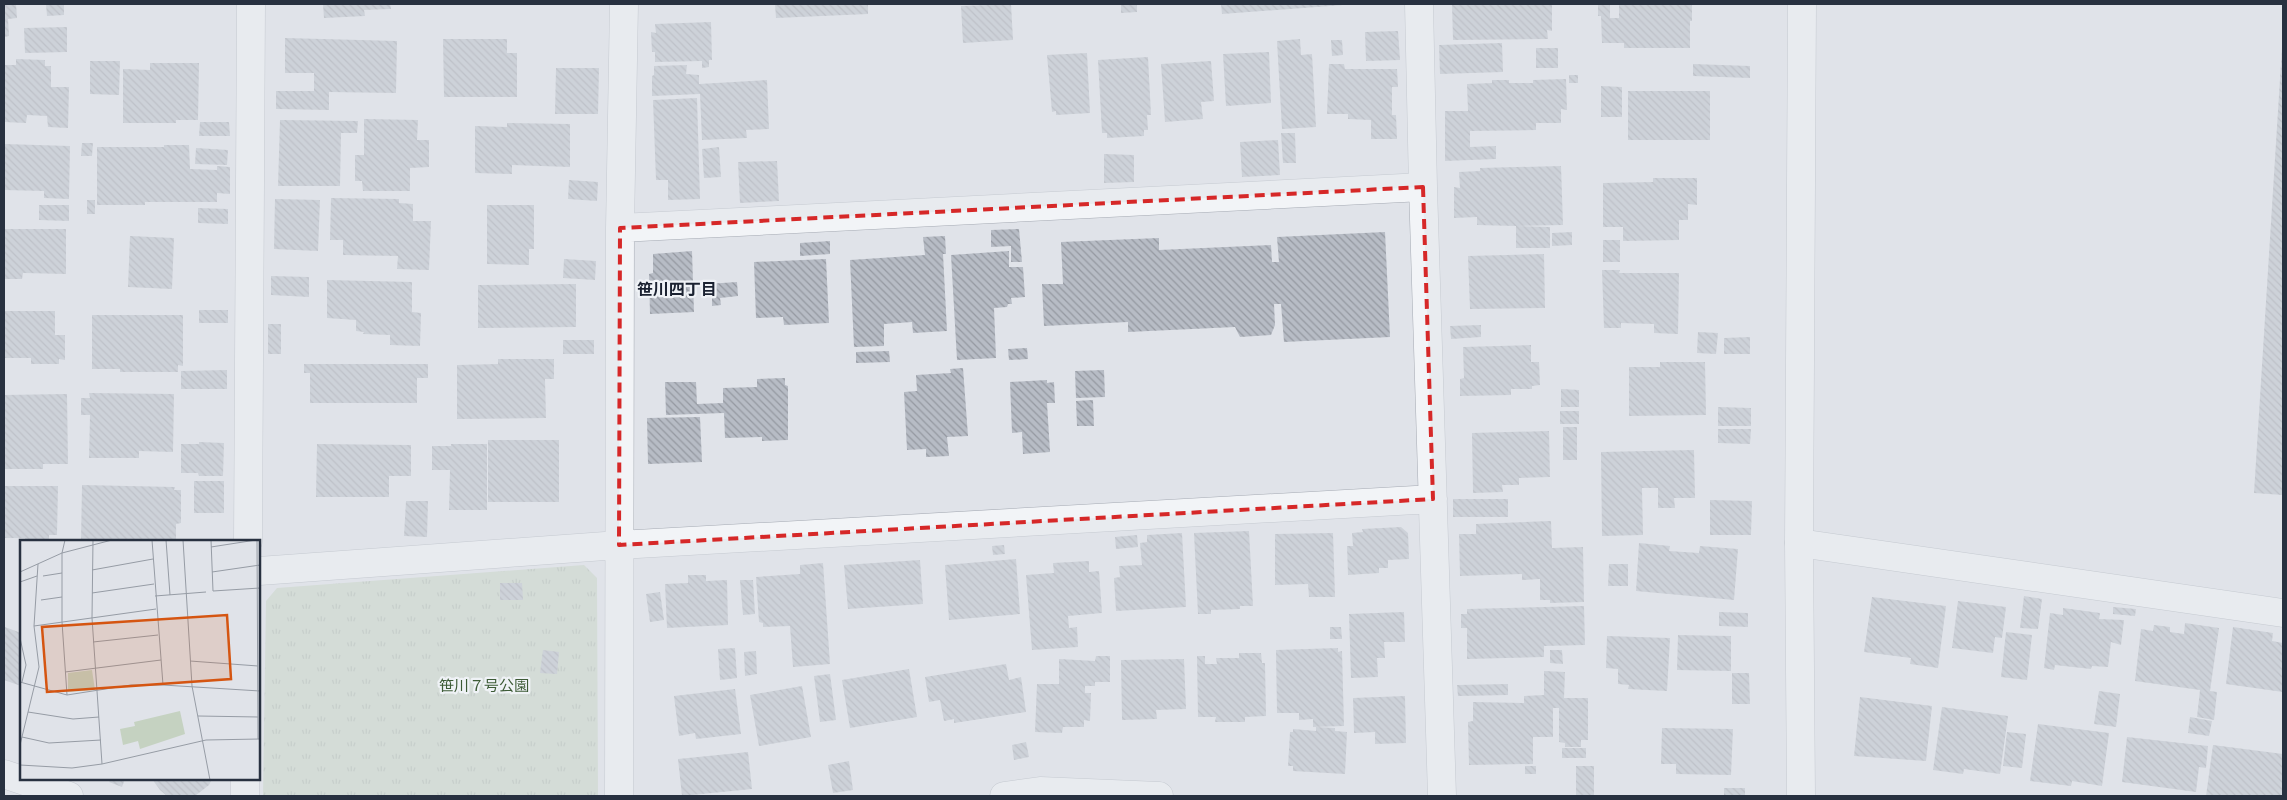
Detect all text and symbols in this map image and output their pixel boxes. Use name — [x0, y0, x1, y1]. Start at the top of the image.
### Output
district label: 笹川四丁目 — [637, 278, 717, 300]
inset map — [20, 540, 260, 780]
park label: 笹川７号公園 — [439, 675, 529, 696]

